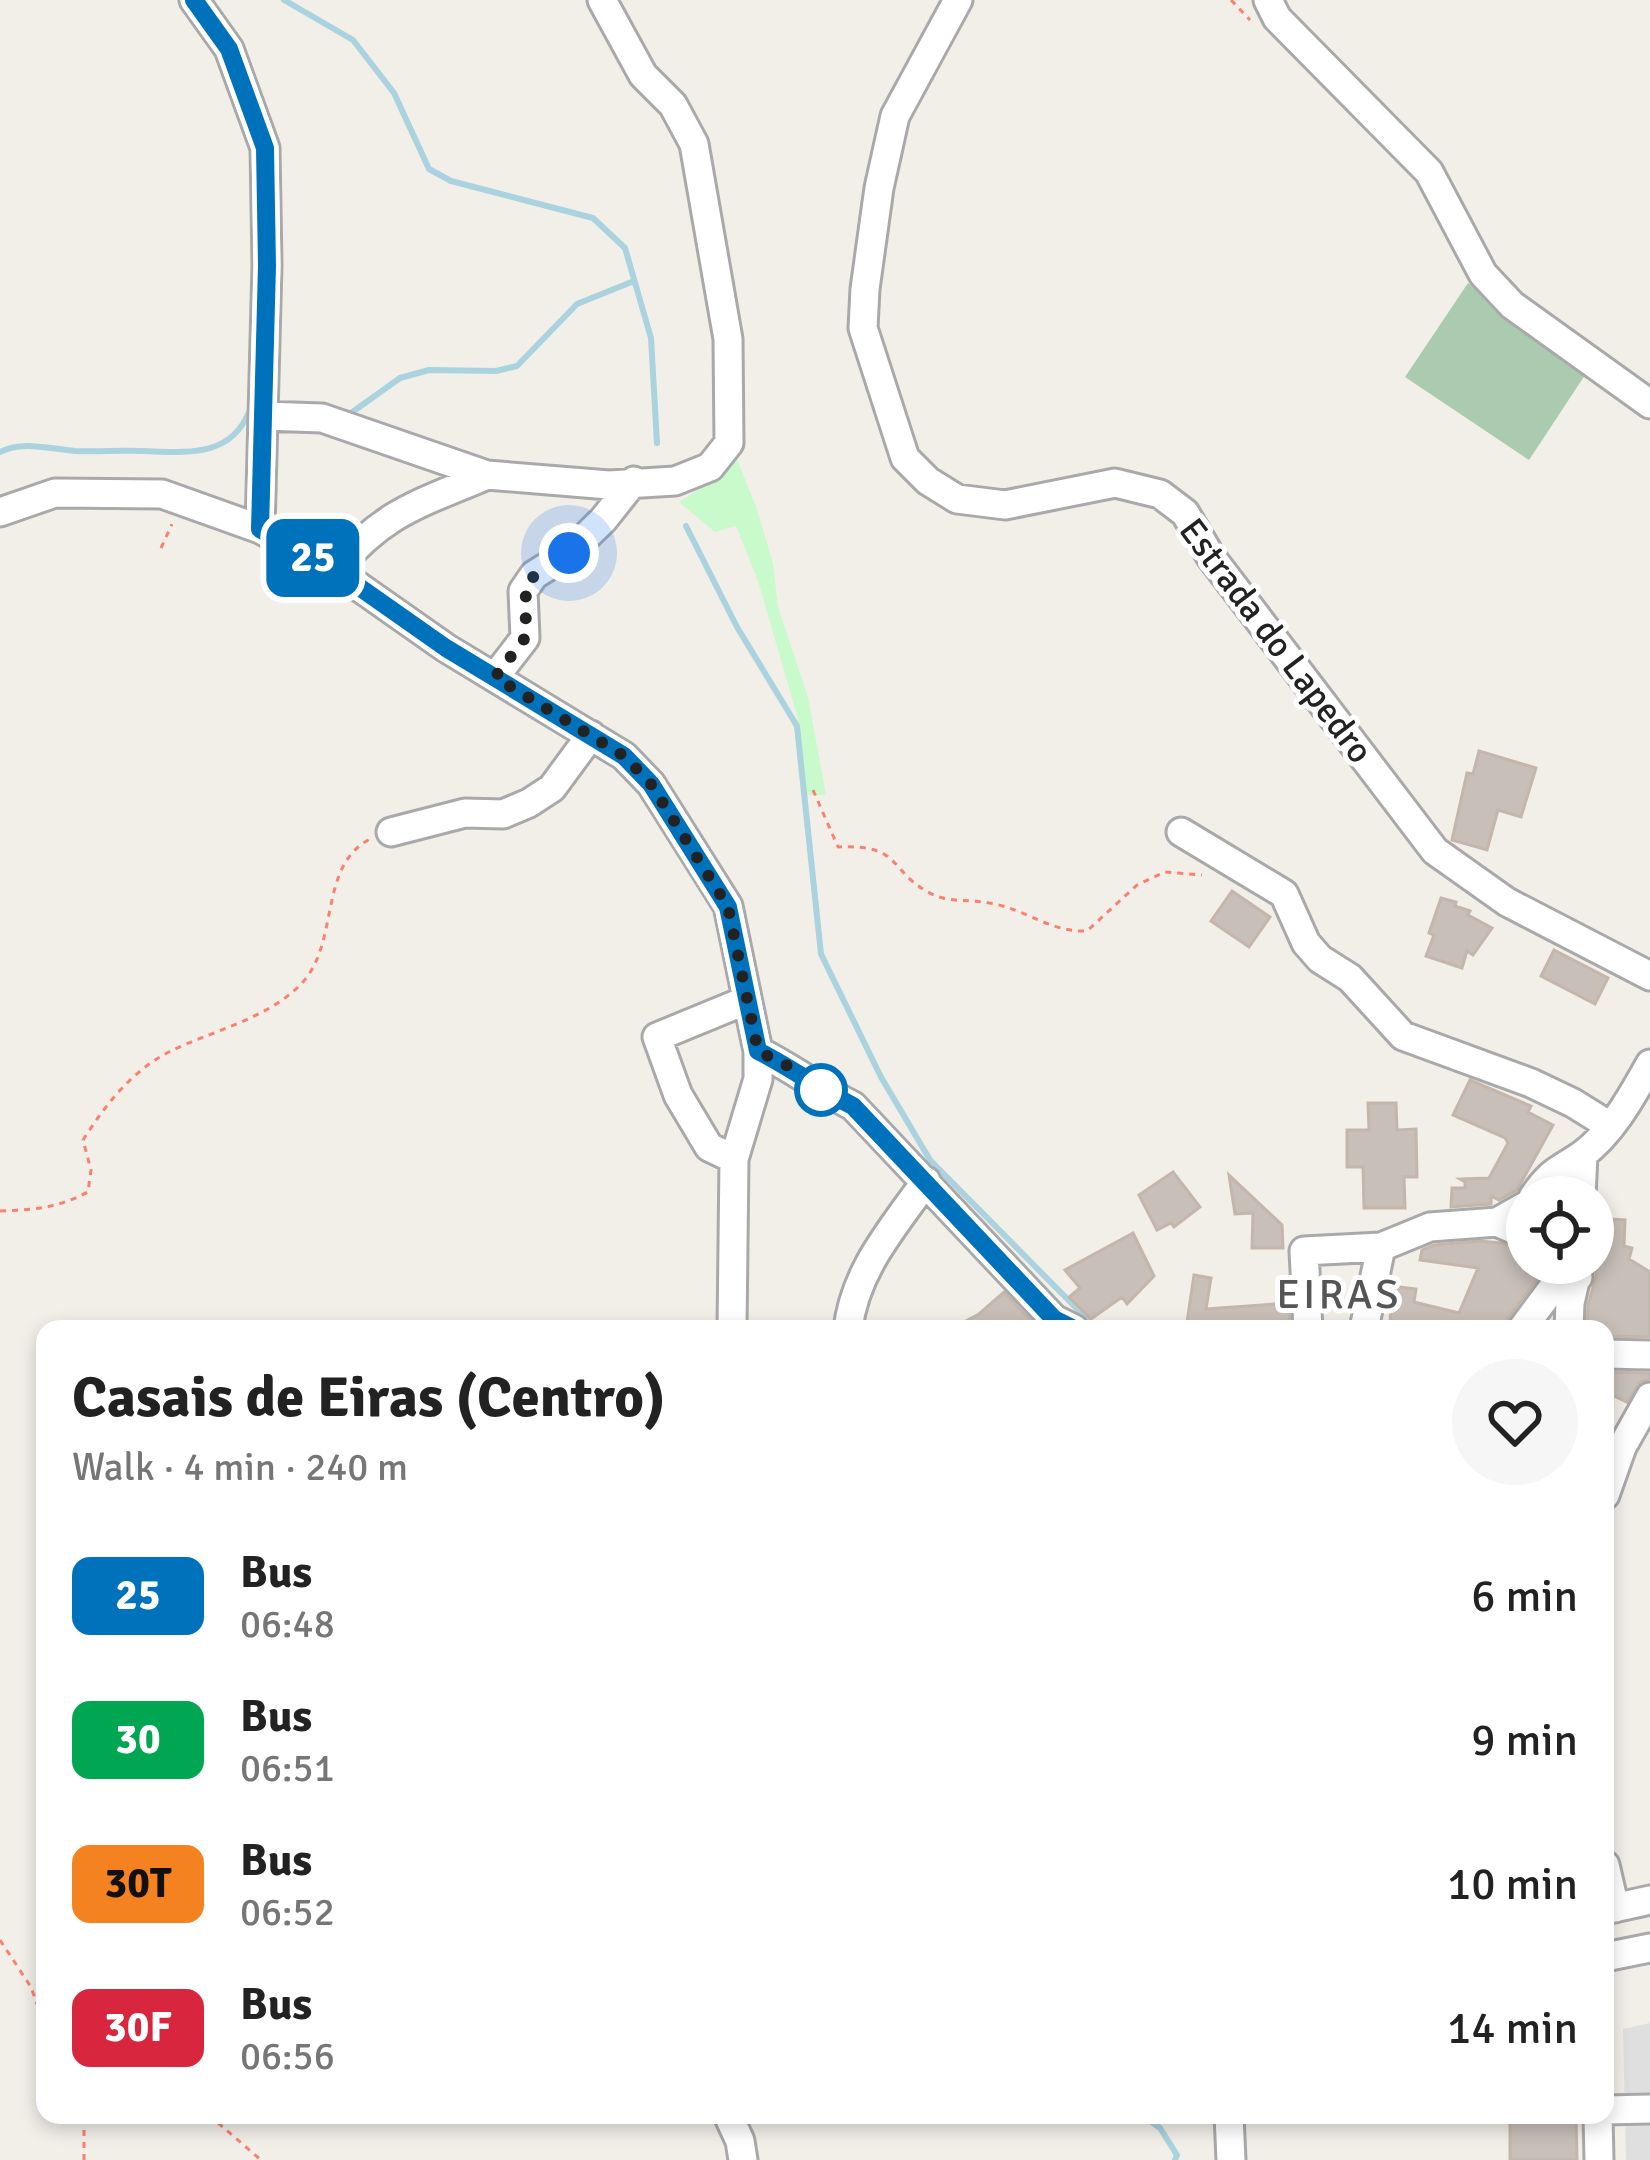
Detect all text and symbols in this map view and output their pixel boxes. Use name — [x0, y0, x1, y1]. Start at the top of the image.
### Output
street label: Estrada do Lapedro — [1169, 510, 1383, 772]
line badge: 25 — [259, 519, 367, 597]
your location — [539, 523, 599, 583]
text: 25 — [290, 532, 336, 583]
unlabelled marker — [796, 1065, 846, 1115]
map controls — [1506, 1176, 1614, 1284]
button: locate — [1506, 1176, 1614, 1284]
district label: EIRAS — [1276, 1269, 1402, 1320]
button: heart — [1452, 1359, 1578, 1485]
text: Casais de Eiras (Centro) — [72, 1362, 665, 1433]
text: Walk · 4 min · 240 m — [72, 1443, 408, 1491]
text: Bus — [240, 1545, 312, 1600]
text: 6 min — [1471, 1569, 1578, 1624]
text: 25 — [115, 1570, 161, 1621]
text: 06:48 — [240, 1600, 335, 1648]
text: Bus — [240, 1689, 312, 1744]
text: 9 min — [1471, 1713, 1578, 1768]
text: 30 — [115, 1714, 161, 1765]
text: 06:51 — [240, 1744, 335, 1792]
text: Bus — [240, 1833, 312, 1888]
text: 10 min — [1447, 1857, 1578, 1912]
text: 30T — [105, 1858, 171, 1909]
text: 06:52 — [240, 1888, 335, 1936]
text: Bus — [240, 1977, 312, 2032]
text: 14 min — [1447, 2001, 1578, 2056]
text: 30F — [104, 2002, 172, 2053]
text: 06:56 — [240, 2032, 335, 2080]

